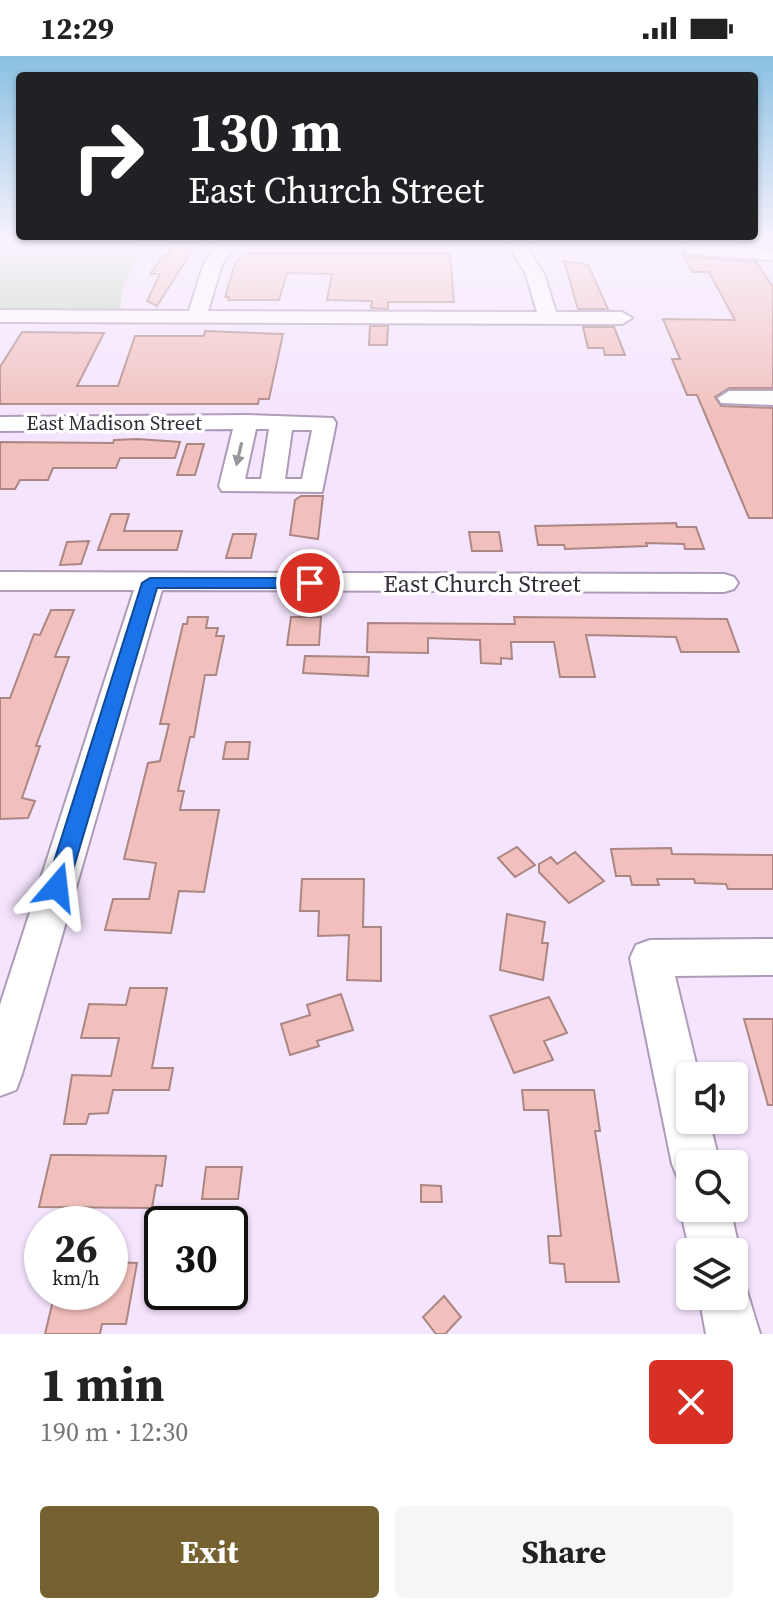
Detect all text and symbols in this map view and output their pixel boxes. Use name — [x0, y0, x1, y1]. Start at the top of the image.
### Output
text: 12:29 — [40, 8, 114, 49]
text: 130 m — [188, 93, 342, 170]
icon: right — [56, 104, 160, 208]
text: East Church Street — [188, 166, 484, 215]
street label: East Madison Street — [26, 409, 202, 437]
one-way arrow — [232, 442, 245, 467]
pin — [276, 549, 344, 617]
icon: arrive — [288, 561, 332, 605]
street label: East Church Street — [383, 567, 581, 600]
position arrow — [15, 845, 99, 929]
map controls — [676, 1062, 748, 1310]
button: sound — [676, 1062, 748, 1134]
button: search — [676, 1150, 748, 1222]
speed limit sign: 30 — [144, 1206, 248, 1310]
text: 26 — [54, 1221, 98, 1275]
button: layers — [676, 1238, 748, 1310]
text: km/h — [52, 1264, 100, 1292]
text: 1 min — [40, 1351, 165, 1417]
button: close — [649, 1360, 733, 1444]
text: 190 m · 12:30 — [40, 1414, 188, 1450]
button: Exit — [40, 1506, 379, 1598]
button: Share — [395, 1506, 733, 1598]

